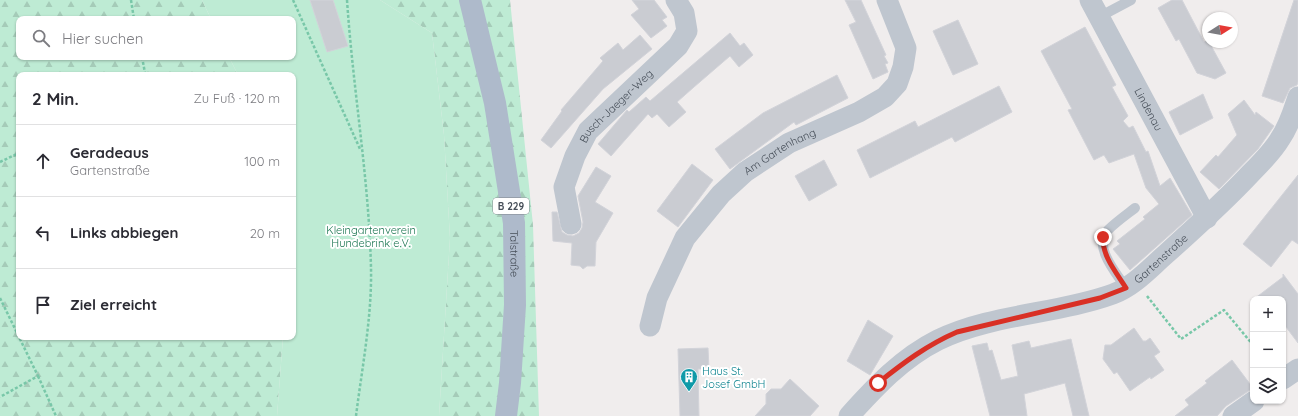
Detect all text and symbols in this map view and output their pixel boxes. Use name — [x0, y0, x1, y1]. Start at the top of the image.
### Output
north arrow — [1202, 12, 1238, 48]
search box — [16, 16, 296, 60]
icon: search — [30, 27, 52, 49]
text: Hier suchen — [62, 29, 143, 48]
street label: Busch-Jaeger-Weg — [576, 66, 656, 145]
street label: Lindenau — [1131, 85, 1166, 133]
text: 2 Min. — [32, 88, 79, 109]
text: Zu Fuß · 120 m — [194, 90, 280, 106]
street label: Am Gartenhang — [741, 125, 818, 178]
text: Geradeaus — [70, 143, 149, 162]
icon: ahead — [32, 150, 54, 172]
text: 100 m — [244, 153, 280, 169]
text: Gartenstraße — [70, 162, 150, 178]
road number: B 229 — [493, 198, 529, 214]
icon: left — [32, 222, 54, 244]
text: Links abbiegen — [70, 223, 178, 242]
park label: Kleingartenverein Hundebrink e.V. — [326, 223, 416, 250]
text: 20 m — [250, 225, 280, 241]
route end — [1094, 228, 1112, 246]
street label: Talstraße — [507, 230, 522, 277]
street label: Gartenstraße — [1131, 231, 1191, 286]
icon: arrive — [32, 294, 54, 316]
text: Ziel erreicht — [70, 295, 157, 314]
map controls — [1250, 296, 1286, 404]
button: + — [1250, 296, 1286, 332]
button: − — [1250, 332, 1286, 368]
place label: Haus St. Josef GmbH — [702, 364, 766, 391]
building icon: Haus St. Josef GmbH — [679, 367, 699, 392]
button: layers — [1250, 368, 1286, 404]
route start — [869, 374, 887, 392]

